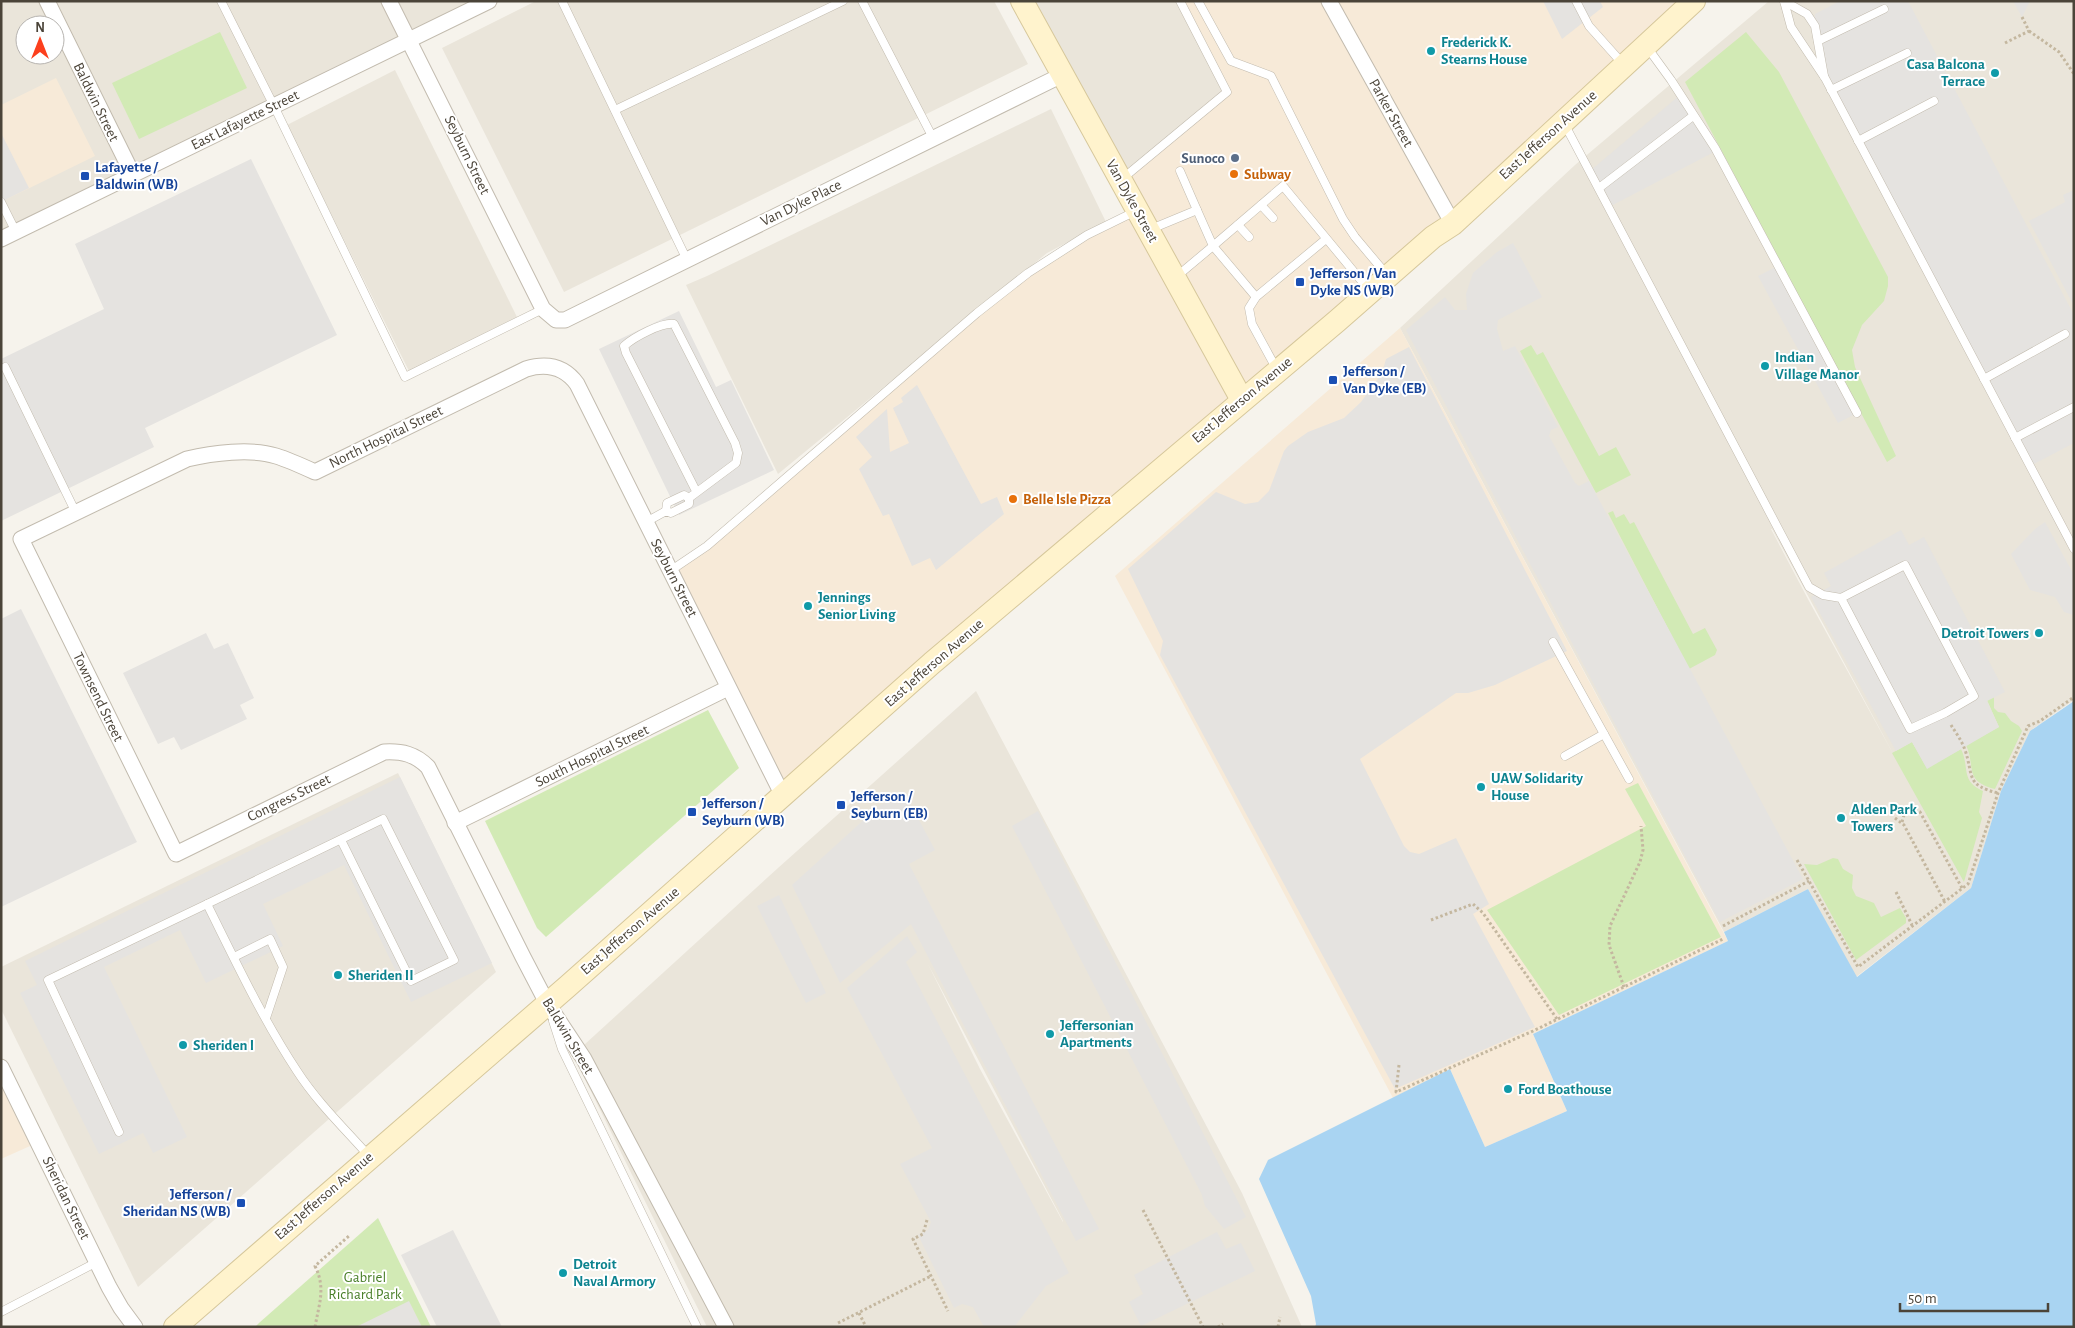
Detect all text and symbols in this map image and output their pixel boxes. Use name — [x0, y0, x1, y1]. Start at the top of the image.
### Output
north arrow — [15, 15, 65, 65]
text: N — [35, 21, 45, 35]
place label: Frederick K. Stearns House — [1441, 35, 1527, 67]
marker: Frederick K. Stearns House — [1425, 45, 1437, 57]
place label: Casa Balcona Terrace — [1907, 57, 1985, 89]
street label: Baldwin Street — [70, 60, 122, 144]
marker: Casa Balcona Terrace — [1989, 67, 2001, 79]
street label: Parker Street — [1366, 76, 1416, 150]
street label: East Lafayette Street — [189, 87, 302, 153]
street label: East Jefferson Avenue — [1496, 87, 1600, 182]
street label: Seyburn Street — [441, 113, 493, 197]
place label: Sunoco — [1181, 151, 1225, 166]
marker: Sunoco — [1229, 152, 1241, 164]
street label: Van Dyke Street — [1103, 157, 1161, 245]
place label: Lafayette / Baldwin (WB) — [95, 160, 178, 192]
place label: Subway — [1244, 167, 1291, 182]
marker: Subway — [1228, 168, 1240, 180]
marker: Lafayette / Baldwin (WB) — [79, 170, 91, 182]
street label: Van Dyke Place — [758, 177, 844, 229]
place label: Jefferson / Van Dyke NS (WB) — [1310, 266, 1397, 298]
marker: Jefferson / Van Dyke NS (WB) — [1294, 276, 1306, 288]
place label: Indian Village Manor — [1775, 350, 1860, 382]
street label: East Jefferson Avenue — [1189, 354, 1295, 446]
marker: Indian Village Manor — [1759, 360, 1771, 372]
place label: Jefferson / Van Dyke (EB) — [1343, 364, 1427, 396]
marker: Jefferson / Van Dyke (EB) — [1327, 374, 1339, 386]
street label: North Hospital Street — [327, 403, 445, 471]
place label: Belle Isle Pizza — [1023, 492, 1111, 507]
marker: Belle Isle Pizza — [1007, 493, 1019, 505]
street label: Seyburn Street — [648, 536, 700, 620]
place label: Jennings Senior Living — [818, 590, 896, 622]
marker: Jennings Senior Living — [802, 600, 814, 612]
street label: East Jefferson Avenue — [882, 616, 986, 710]
place label: Detroit Towers — [1941, 626, 2029, 641]
marker: Detroit Towers — [2033, 627, 2045, 639]
street label: Townsend Street — [70, 650, 126, 744]
street label: South Hospital Street — [533, 722, 651, 790]
street label: Congress Street — [245, 771, 333, 825]
place label: UAW Solidarity House — [1491, 771, 1583, 803]
marker: UAW Solidarity House — [1475, 781, 1487, 793]
place label: Jefferson / Seyburn (EB) — [851, 789, 928, 821]
place label: Jefferson / Seyburn (WB) — [702, 796, 785, 828]
marker: Jefferson / Seyburn (EB) — [835, 799, 847, 811]
place label: Alden Park Towers — [1851, 802, 1917, 834]
marker: Jefferson / Seyburn (WB) — [686, 806, 698, 818]
marker: Alden Park Towers — [1835, 812, 1847, 824]
street label: East Jefferson Avenue — [578, 884, 682, 978]
place label: Sheriden II — [348, 968, 414, 983]
marker: Sheriden II — [332, 969, 344, 981]
street label: Baldwin Street — [539, 995, 597, 1077]
place label: Jeffersonian Apartments — [1060, 1018, 1134, 1050]
marker: Jeffersonian Apartments — [1044, 1028, 1056, 1040]
place label: Sheriden I — [193, 1038, 254, 1053]
marker: Sheriden I — [177, 1039, 189, 1051]
place label: Ford Boathouse — [1518, 1082, 1612, 1097]
marker: Ford Boathouse — [1502, 1083, 1514, 1095]
street label: East Jefferson Avenue — [272, 1149, 376, 1243]
street label: Sheridan Street — [39, 1154, 93, 1242]
place label: Jefferson / Sheridan NS (WB) — [123, 1187, 232, 1219]
marker: Jefferson / Sheridan NS (WB) — [235, 1197, 247, 1209]
place label: Detroit Naval Armory — [573, 1257, 656, 1289]
marker: Detroit Naval Armory — [557, 1267, 569, 1279]
park label: Gabriel Richard Park — [328, 1270, 402, 1302]
scale bar — [1900, 1280, 2048, 1312]
text: 50 m — [1908, 1291, 1937, 1306]

